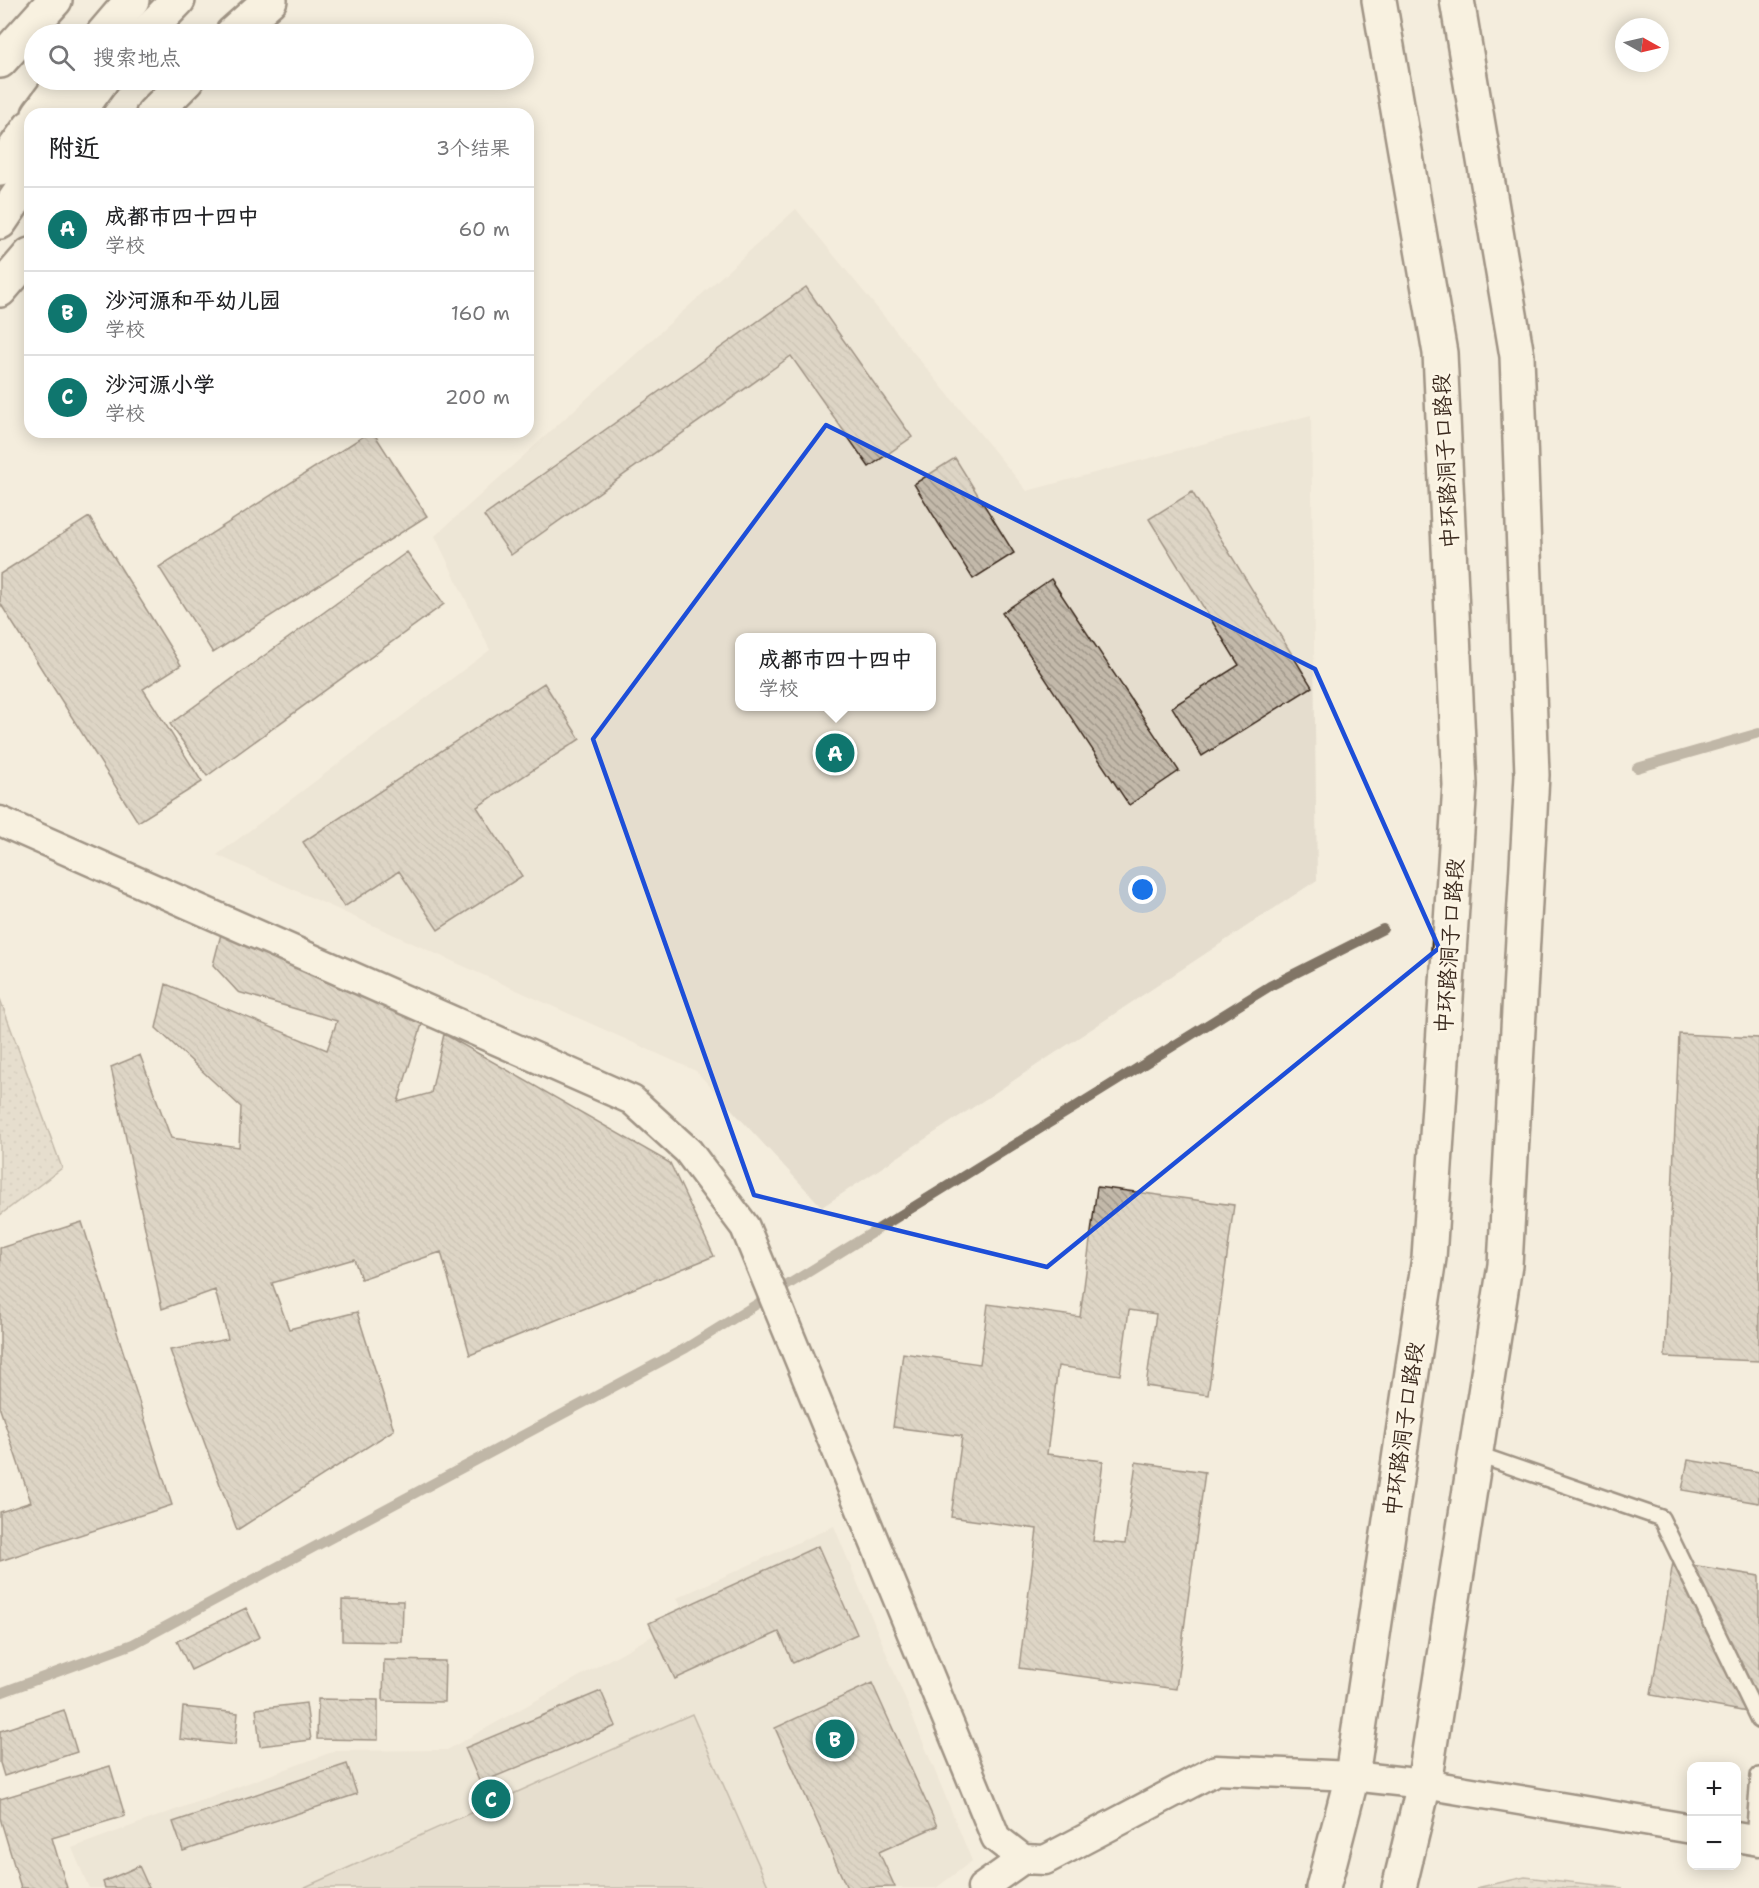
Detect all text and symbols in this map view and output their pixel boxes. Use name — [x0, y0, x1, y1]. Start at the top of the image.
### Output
north arrow — [1615, 18, 1669, 72]
search box — [24, 24, 534, 90]
icon: search — [45, 41, 78, 74]
text: 搜索地点 — [93, 43, 181, 72]
text: 附近 — [48, 130, 100, 165]
text: 3个结果 — [436, 135, 510, 161]
text: 成都市四十四中 — [105, 202, 259, 231]
text: A — [60, 216, 75, 242]
text: 60 m — [458, 216, 510, 242]
text: 学校 — [105, 232, 145, 258]
text: 沙河源和平幼儿园 — [105, 286, 281, 315]
text: B — [61, 300, 74, 326]
text: 160 m — [451, 300, 510, 326]
text: 学校 — [105, 316, 145, 342]
text: 沙河源小学 — [105, 370, 215, 399]
street label: 中环路洞子口路段 — [1426, 372, 1465, 550]
text: C — [61, 384, 74, 410]
text: 200 m — [445, 384, 510, 410]
text: 学校 — [105, 400, 145, 426]
popup — [735, 633, 936, 711]
text: 成都市四十四中 — [758, 645, 913, 674]
text: 学校 — [758, 675, 798, 701]
pin: A — [816, 730, 854, 776]
street label: 中环路洞子口路段 — [1429, 857, 1470, 1035]
your location — [1128, 875, 1157, 904]
street label: 中环路洞子口路段 — [1377, 1340, 1430, 1518]
pin: B — [816, 1716, 854, 1762]
map controls — [1687, 1762, 1741, 1870]
button: + — [1687, 1762, 1741, 1816]
pin: C — [472, 1776, 510, 1822]
button: − — [1687, 1816, 1741, 1870]

